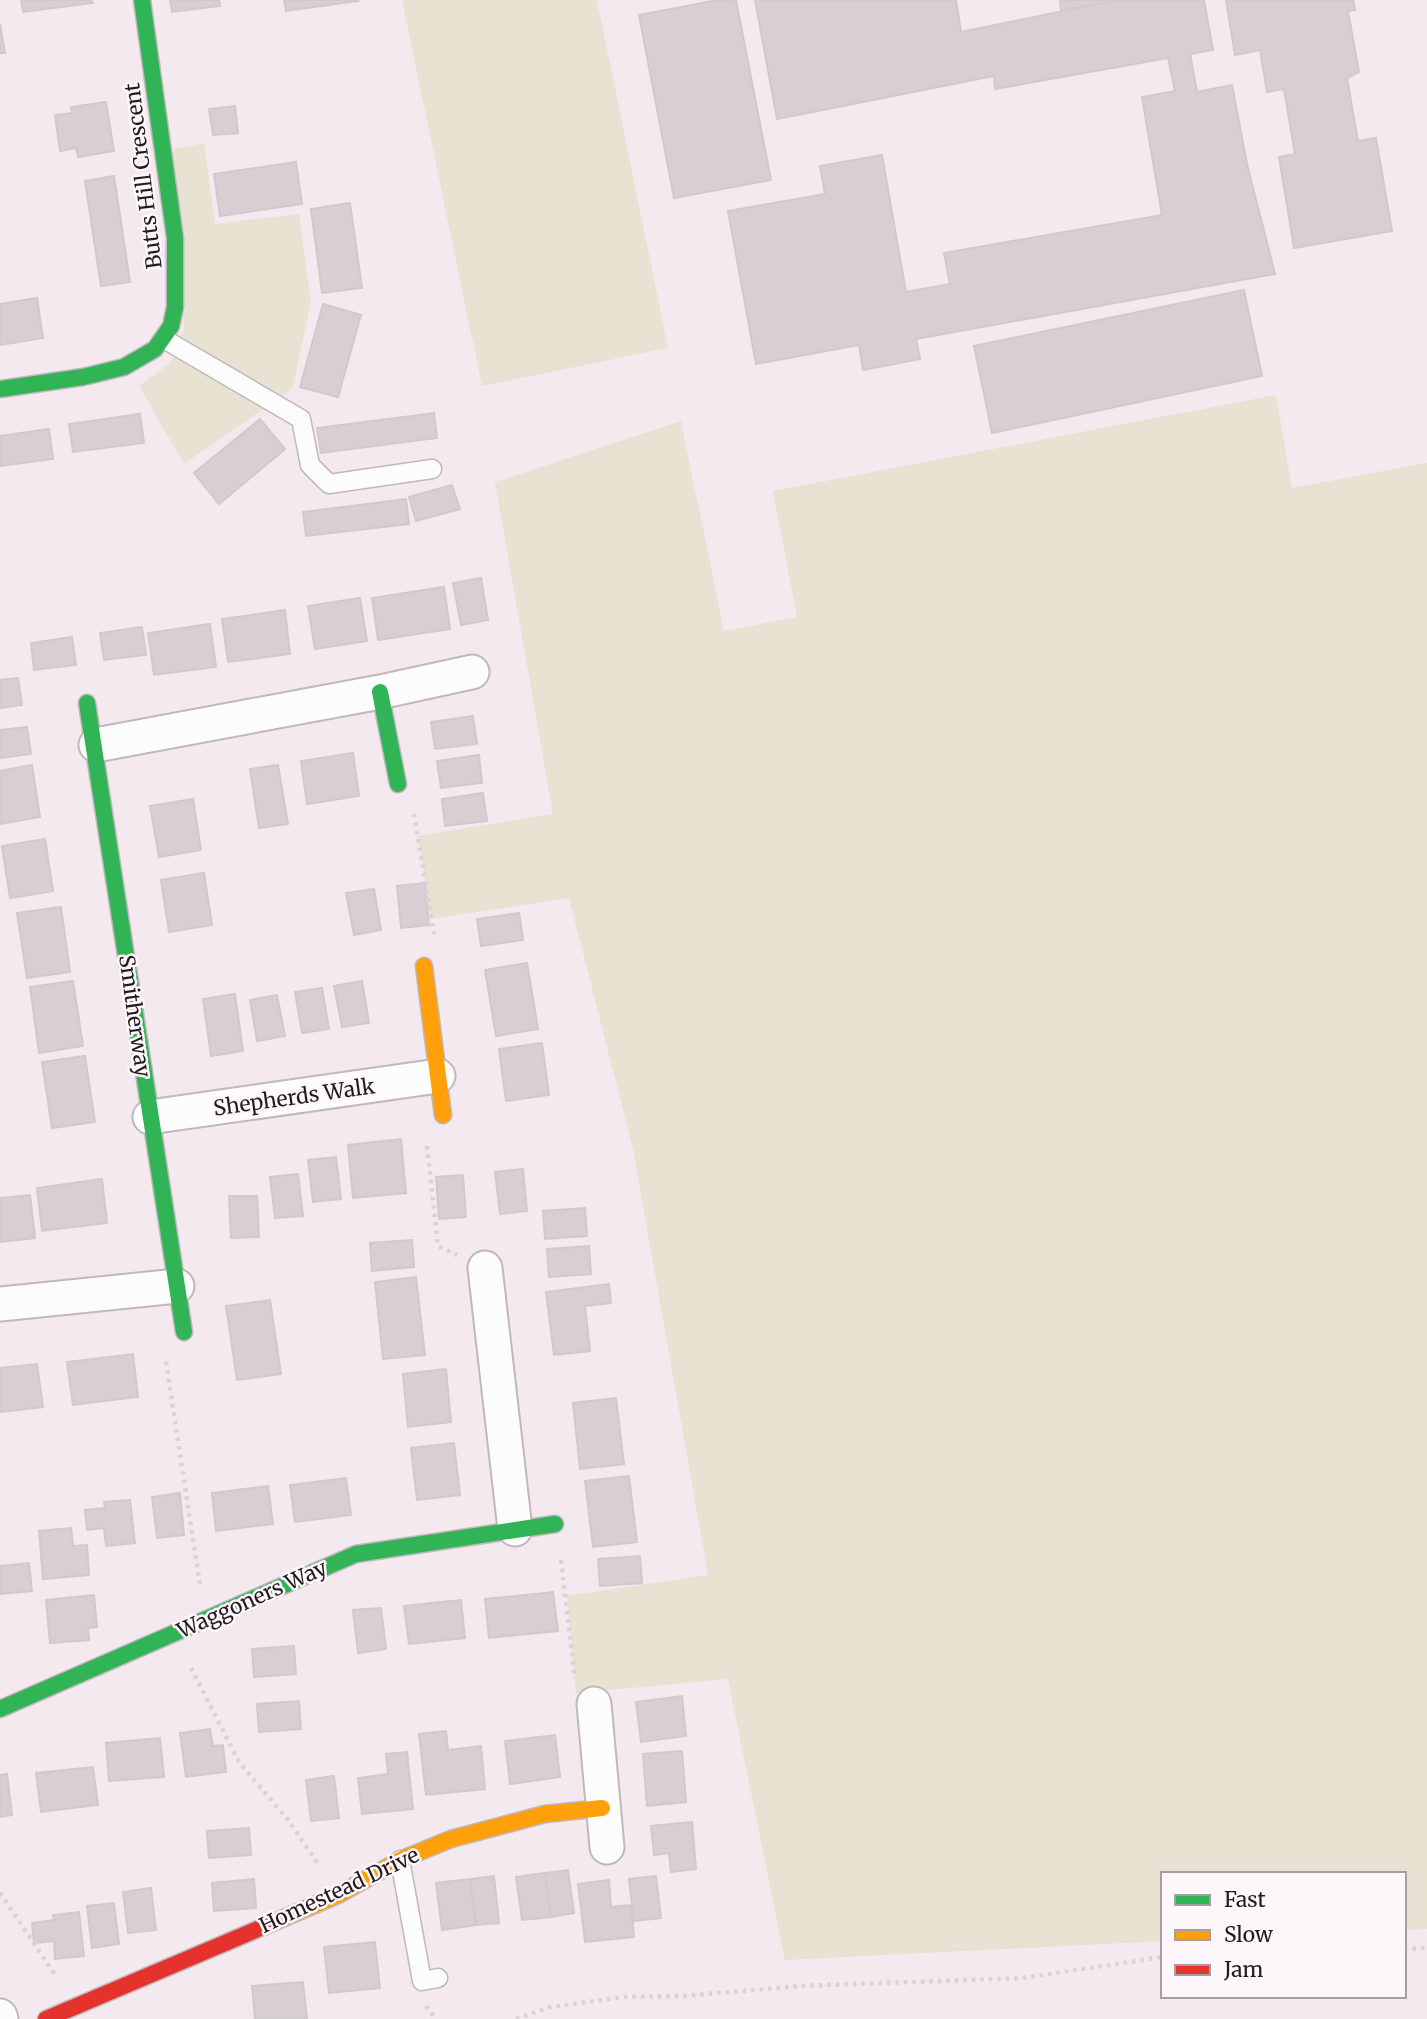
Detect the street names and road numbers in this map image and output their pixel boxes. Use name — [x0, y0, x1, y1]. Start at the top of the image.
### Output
street label: Butts Hill Crescent — [118, 81, 168, 271]
street label: Smitherway — [113, 953, 157, 1080]
street label: Shepherds Walk — [212, 1072, 377, 1122]
street label: Waggoners Way — [172, 1554, 332, 1645]
street label: Homestead Drive — [255, 1841, 423, 1939]

